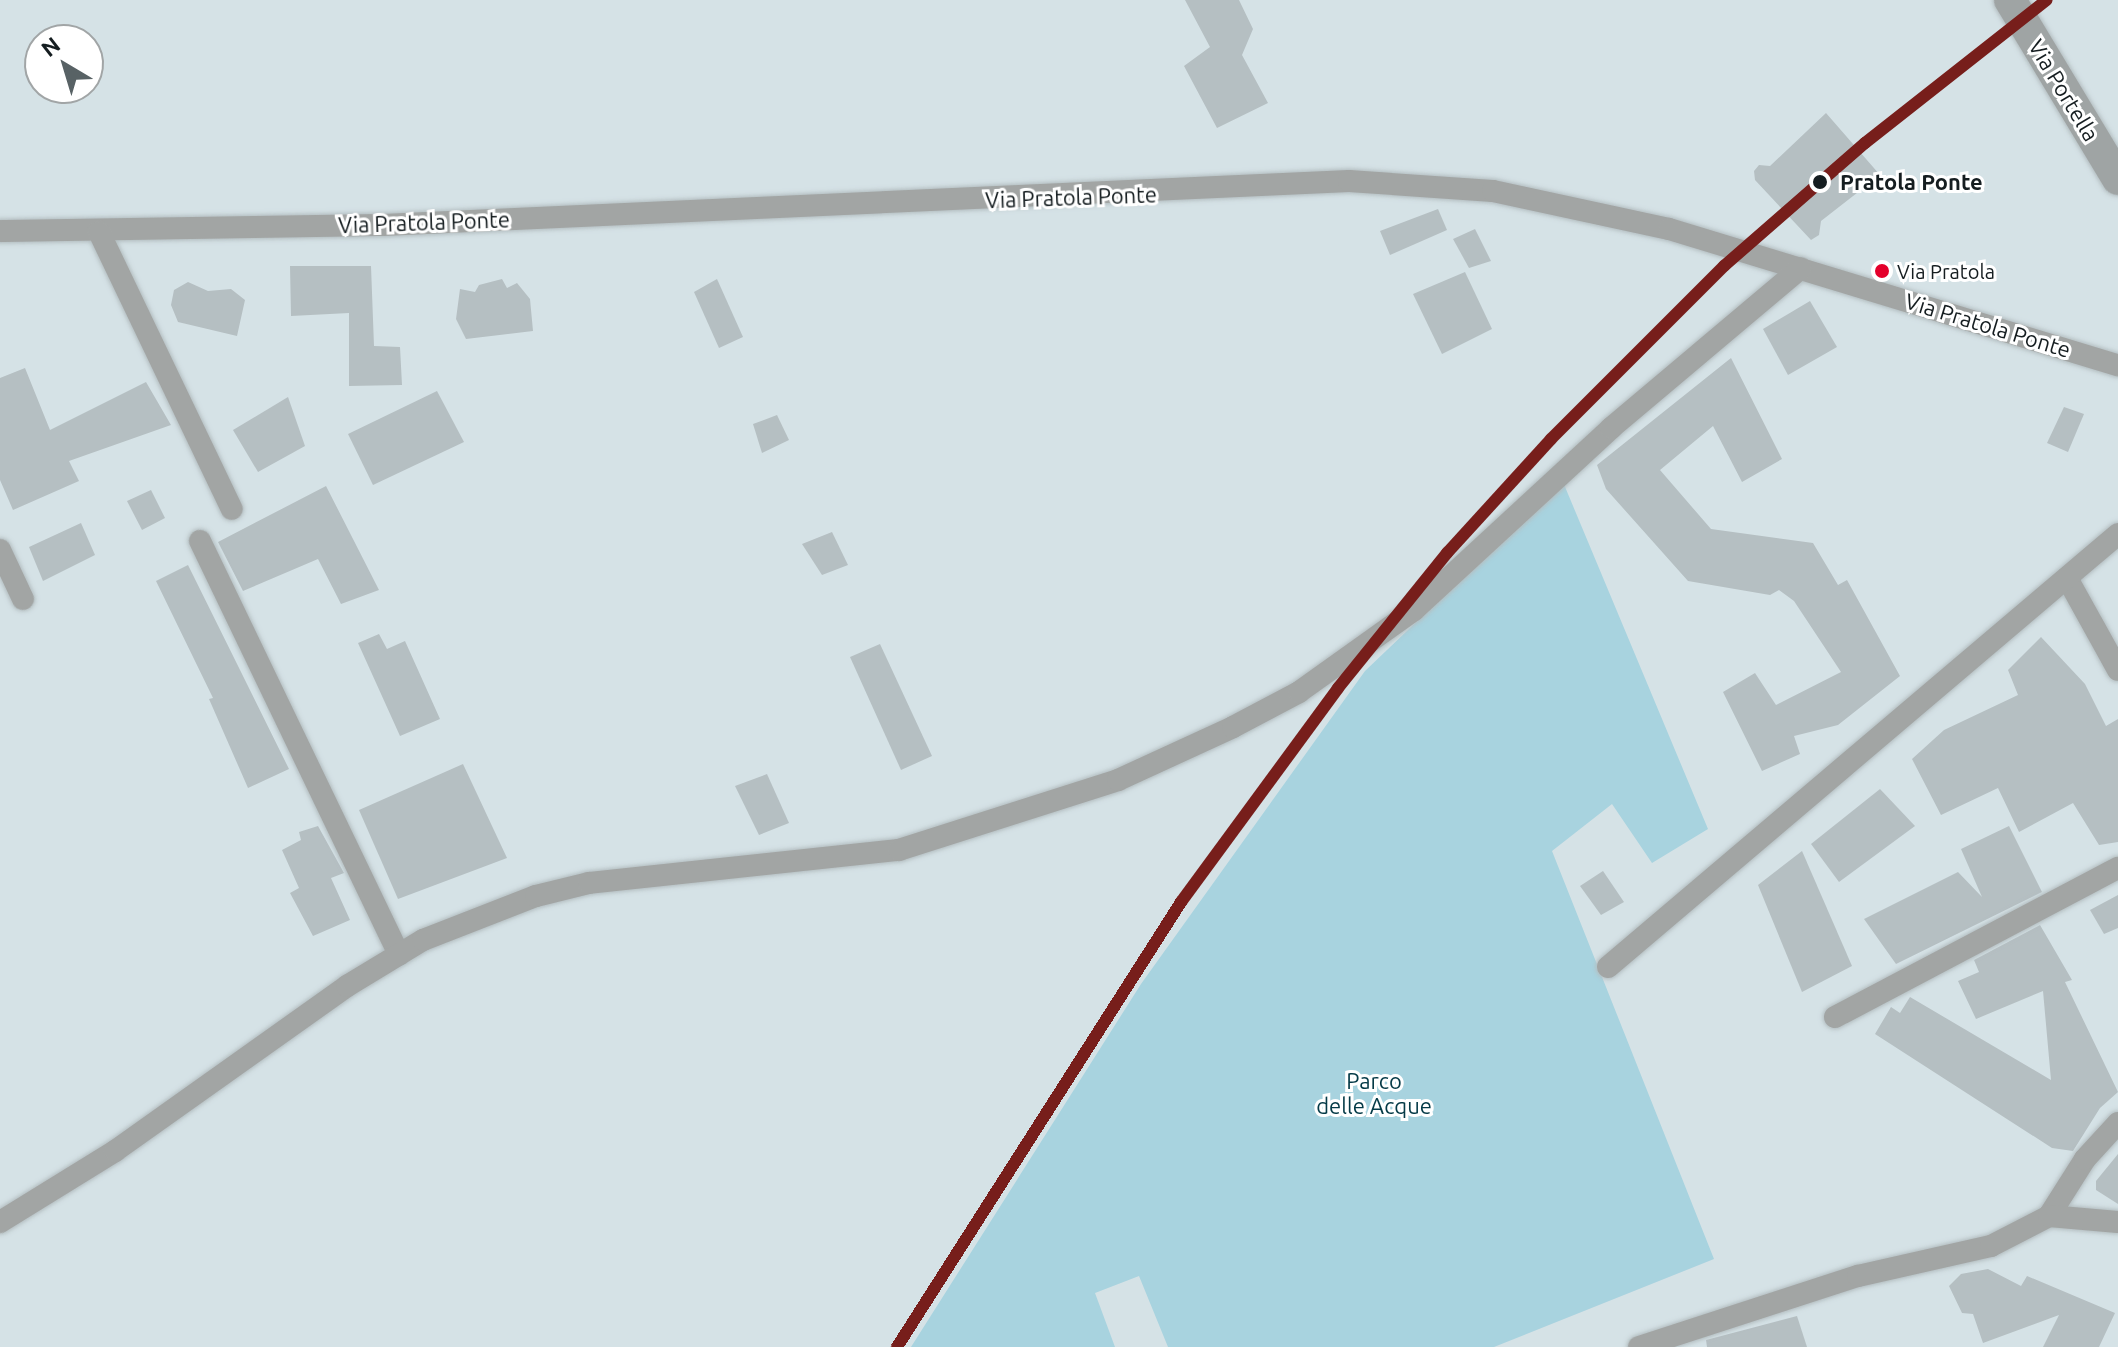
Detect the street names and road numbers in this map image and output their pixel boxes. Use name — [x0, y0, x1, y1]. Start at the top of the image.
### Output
street label: Via Portella — [2023, 34, 2105, 146]
street label: Via Pratola Ponte — [985, 181, 1157, 213]
street label: Via Pratola Ponte — [338, 206, 510, 238]
street label: Via Pratola Ponte — [1902, 287, 2074, 363]

